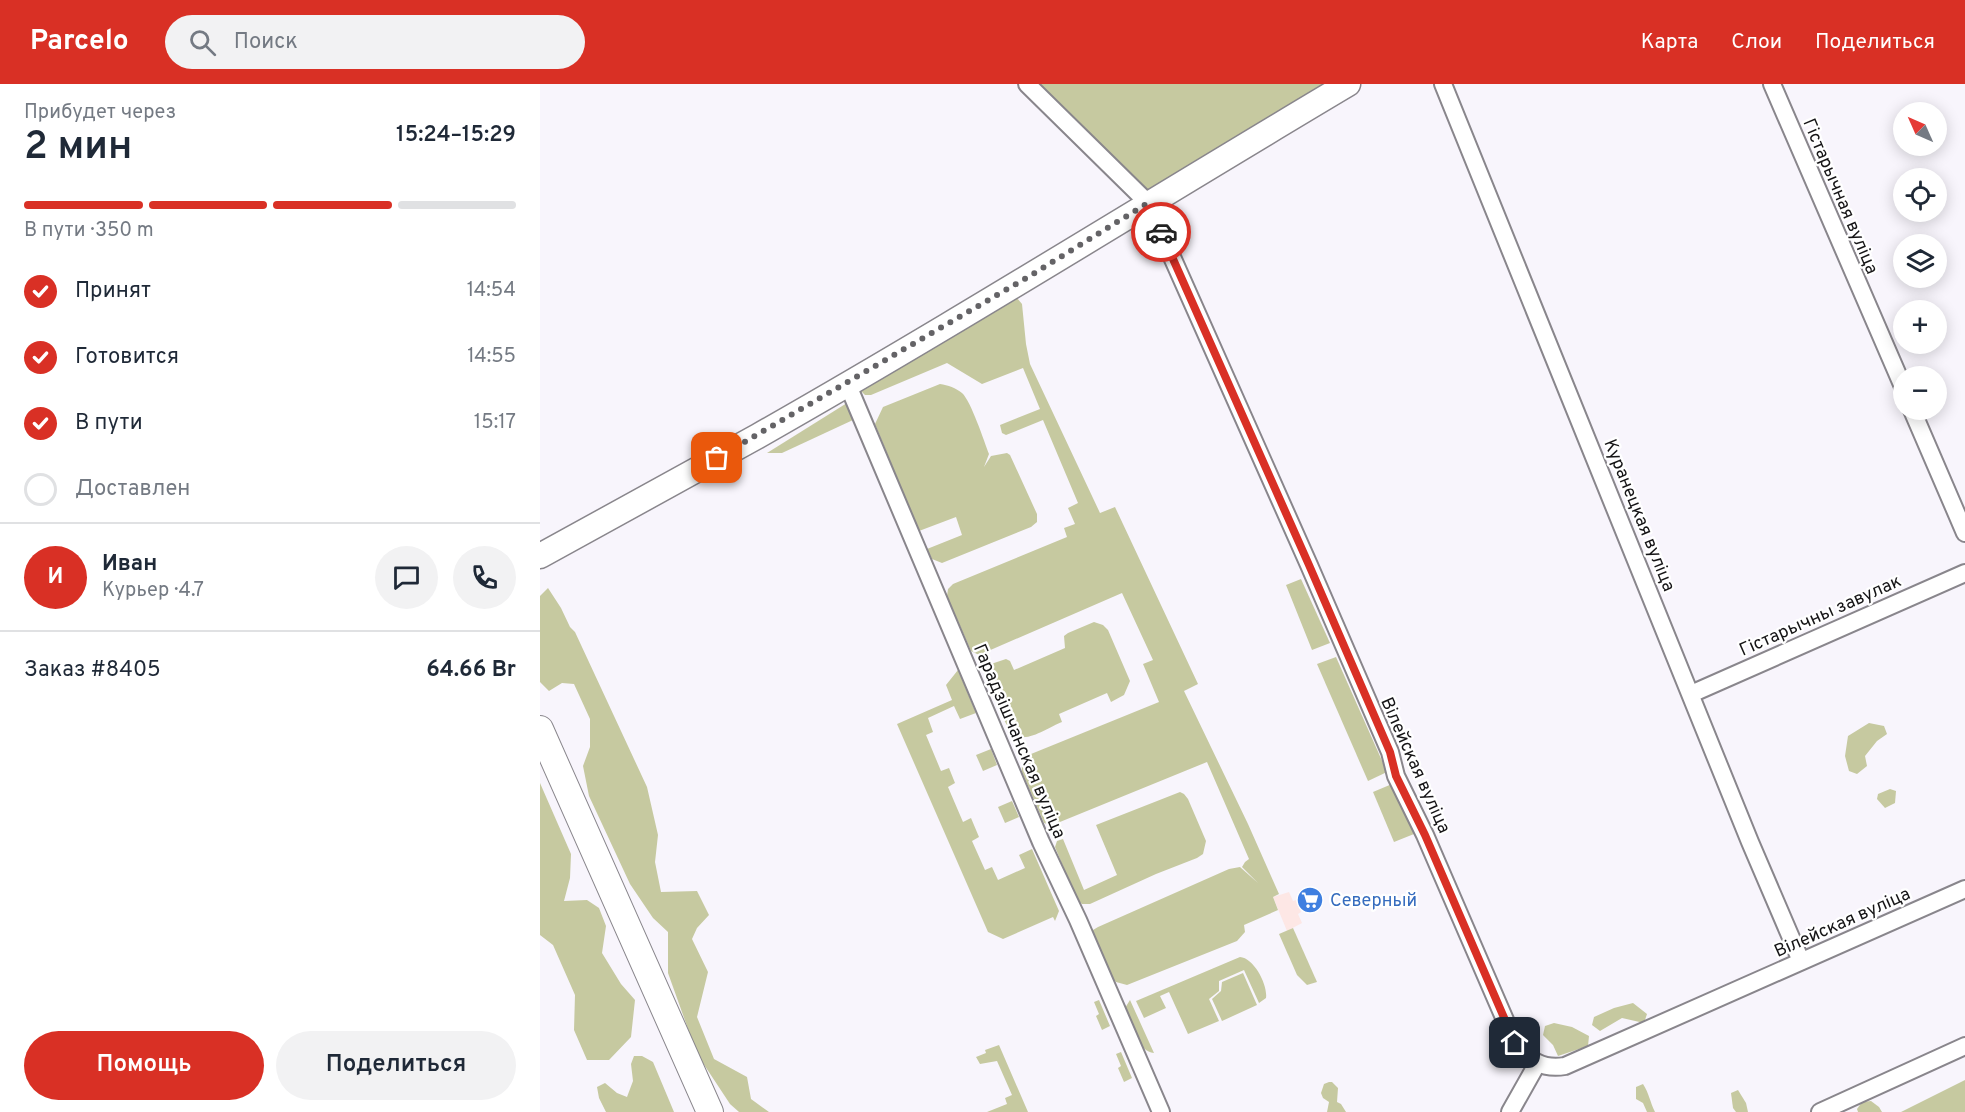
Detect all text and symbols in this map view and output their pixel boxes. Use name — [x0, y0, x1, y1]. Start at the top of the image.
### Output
search box — [165, 15, 585, 69]
text: Parcelo — [30, 24, 129, 60]
icon: search — [186, 26, 219, 59]
text: Поиск — [234, 29, 298, 56]
text: Карта — [1641, 29, 1698, 56]
text: Слои — [1731, 29, 1782, 56]
text: Поделиться — [1815, 29, 1935, 56]
text: Прибудет через — [24, 100, 176, 126]
north arrow — [1893, 102, 1947, 156]
map controls — [1893, 102, 1947, 420]
street label: Гістарычная вуліца — [1796, 115, 1883, 278]
text: 15:24–15:29 — [396, 122, 516, 149]
text: 2 мин — [24, 124, 132, 173]
button: locate — [1893, 168, 1947, 222]
courier — [1131, 202, 1191, 262]
icon: car — [1145, 216, 1178, 249]
text: В пути · 350 m — [24, 218, 154, 244]
button: layers — [1893, 234, 1947, 288]
icon: check — [24, 275, 57, 308]
text: Принят — [75, 278, 151, 305]
text: 14:54 — [467, 278, 516, 304]
button: + — [1893, 300, 1947, 354]
icon: check — [24, 341, 57, 374]
text: Готовится — [75, 344, 179, 371]
text: 14:55 — [467, 344, 516, 370]
button: − — [1893, 366, 1947, 420]
icon: check — [24, 407, 57, 440]
text: В пути — [75, 410, 143, 437]
text: 15:17 — [474, 410, 516, 436]
pin — [691, 432, 742, 483]
street label: Куранецкая вуліца — [1598, 436, 1680, 595]
icon: bag — [700, 441, 733, 474]
text: Доставлен — [75, 476, 190, 503]
button: chat — [375, 546, 438, 609]
button: phone — [453, 546, 516, 609]
text: Иван — [102, 551, 157, 578]
text: И — [48, 564, 63, 591]
street label: Гістарычны завулак — [1736, 570, 1905, 662]
text: Курьер · 4.7 — [102, 578, 204, 604]
street label: Гарадзішчанская вуліца — [967, 641, 1070, 842]
text: Заказ #8405 — [24, 657, 161, 684]
text: 64.66 Br — [426, 657, 516, 684]
street label: Вілейская вуліца — [1374, 694, 1455, 837]
street label: Вілейская вуліца — [1771, 883, 1914, 964]
supermarket icon: Северный — [1295, 885, 1325, 915]
place label: Северный — [1330, 890, 1417, 913]
pin — [1489, 1017, 1540, 1068]
icon: home — [1498, 1026, 1531, 1059]
button: Помощь — [24, 1031, 264, 1100]
button: Поделиться — [276, 1031, 516, 1100]

